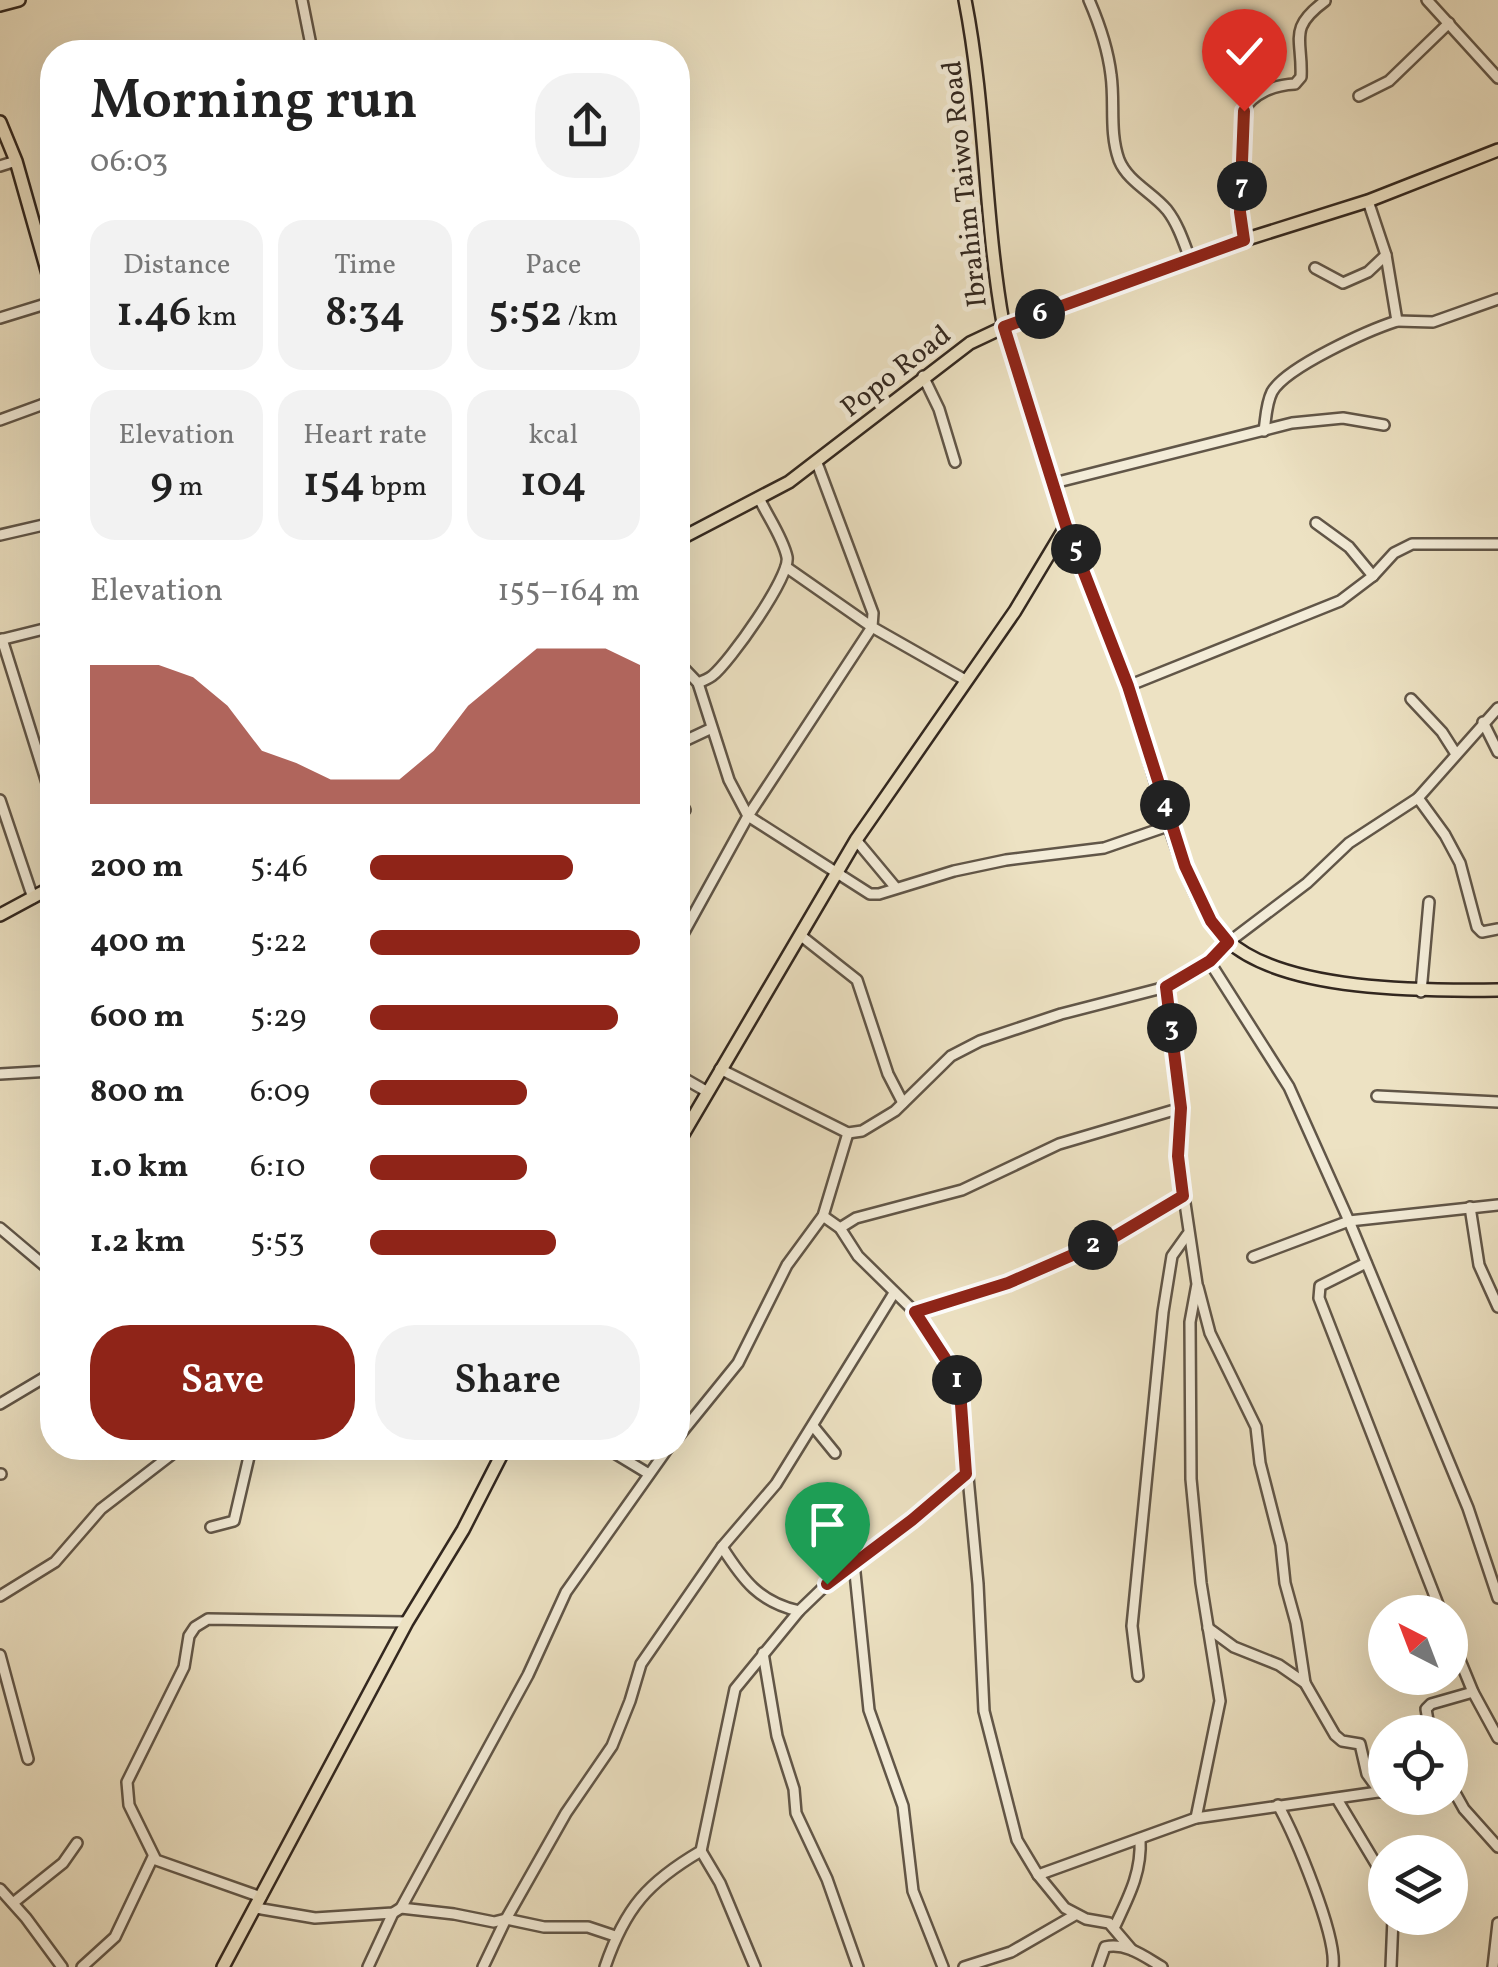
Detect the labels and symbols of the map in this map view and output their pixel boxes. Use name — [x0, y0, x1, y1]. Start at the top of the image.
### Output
pin — [1202, 9, 1287, 112]
street label: Ibrahim Taiwo Road — [933, 59, 998, 309]
pin: 7 — [1217, 161, 1267, 211]
pin: 6 — [1015, 289, 1065, 339]
street label: Popo Road — [833, 316, 960, 427]
pin: 5 — [1051, 524, 1101, 574]
pin: 4 — [1140, 780, 1190, 830]
pin: 3 — [1147, 1003, 1197, 1053]
pin: 2 — [1068, 1220, 1118, 1270]
pin: 1 — [932, 1355, 982, 1405]
pin — [785, 1482, 870, 1585]
north arrow — [1368, 1595, 1468, 1695]

